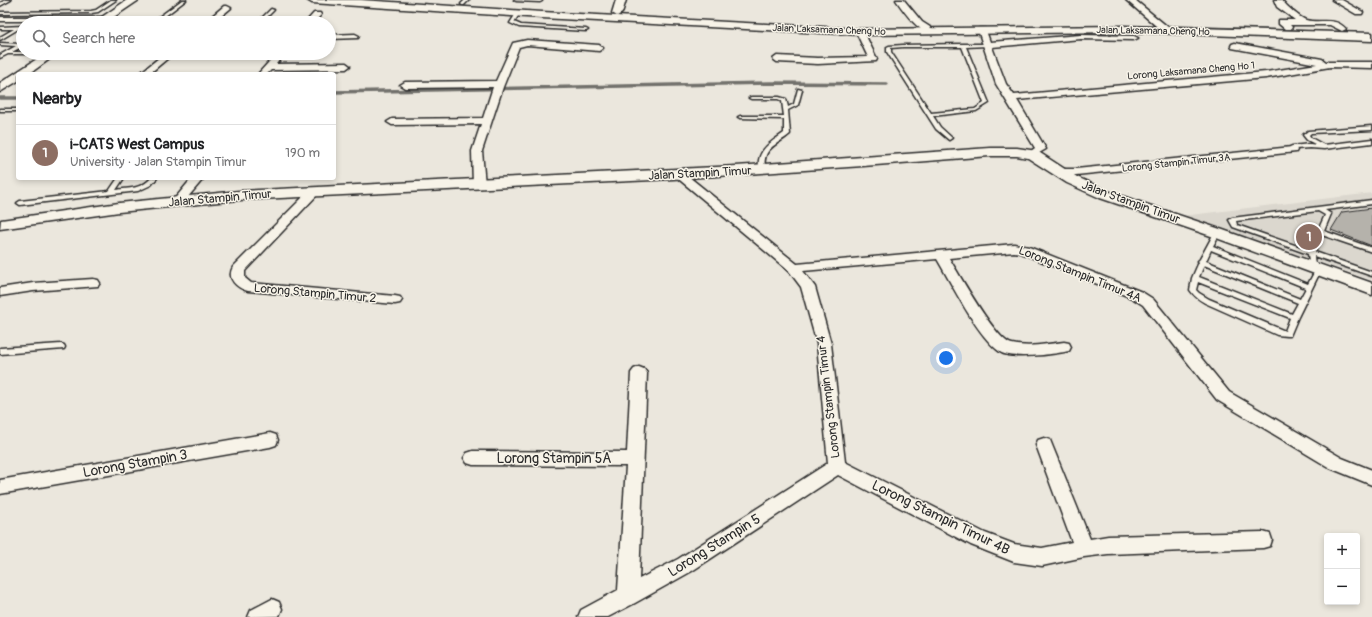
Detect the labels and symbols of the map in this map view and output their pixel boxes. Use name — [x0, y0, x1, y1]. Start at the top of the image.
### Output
street label: Jalan Laksamana Cheng Ho — [772, 22, 886, 38]
street label: Jalan Laksamana Cheng Ho — [1096, 24, 1210, 38]
street label: Lorong Laksamana Cheng Ho 1 — [1127, 59, 1255, 83]
street label: Lorong Stampin Timur 3A — [1121, 151, 1231, 175]
street label: Jalan Stampin Timur — [648, 163, 753, 184]
street label: Jalan Stampin Timur — [1080, 178, 1183, 227]
street label: Jalan Stampin Timur — [168, 186, 273, 210]
pin: 1 — [1296, 222, 1322, 252]
street label: Lorong Stampin Timur 4A — [1016, 243, 1144, 306]
street label: Lorong Stampin Timur 2 — [253, 281, 377, 306]
street label: Lorong Stampin Timur 4 — [814, 335, 843, 459]
your location — [936, 348, 956, 368]
street label: Lorong Stampin 3 — [81, 446, 189, 481]
street label: Lorong Stampin 5A — [497, 450, 611, 467]
street label: Lorong Stampin Timur 4B — [869, 477, 1013, 558]
street label: Lorong Stampin 5 — [665, 510, 764, 581]

